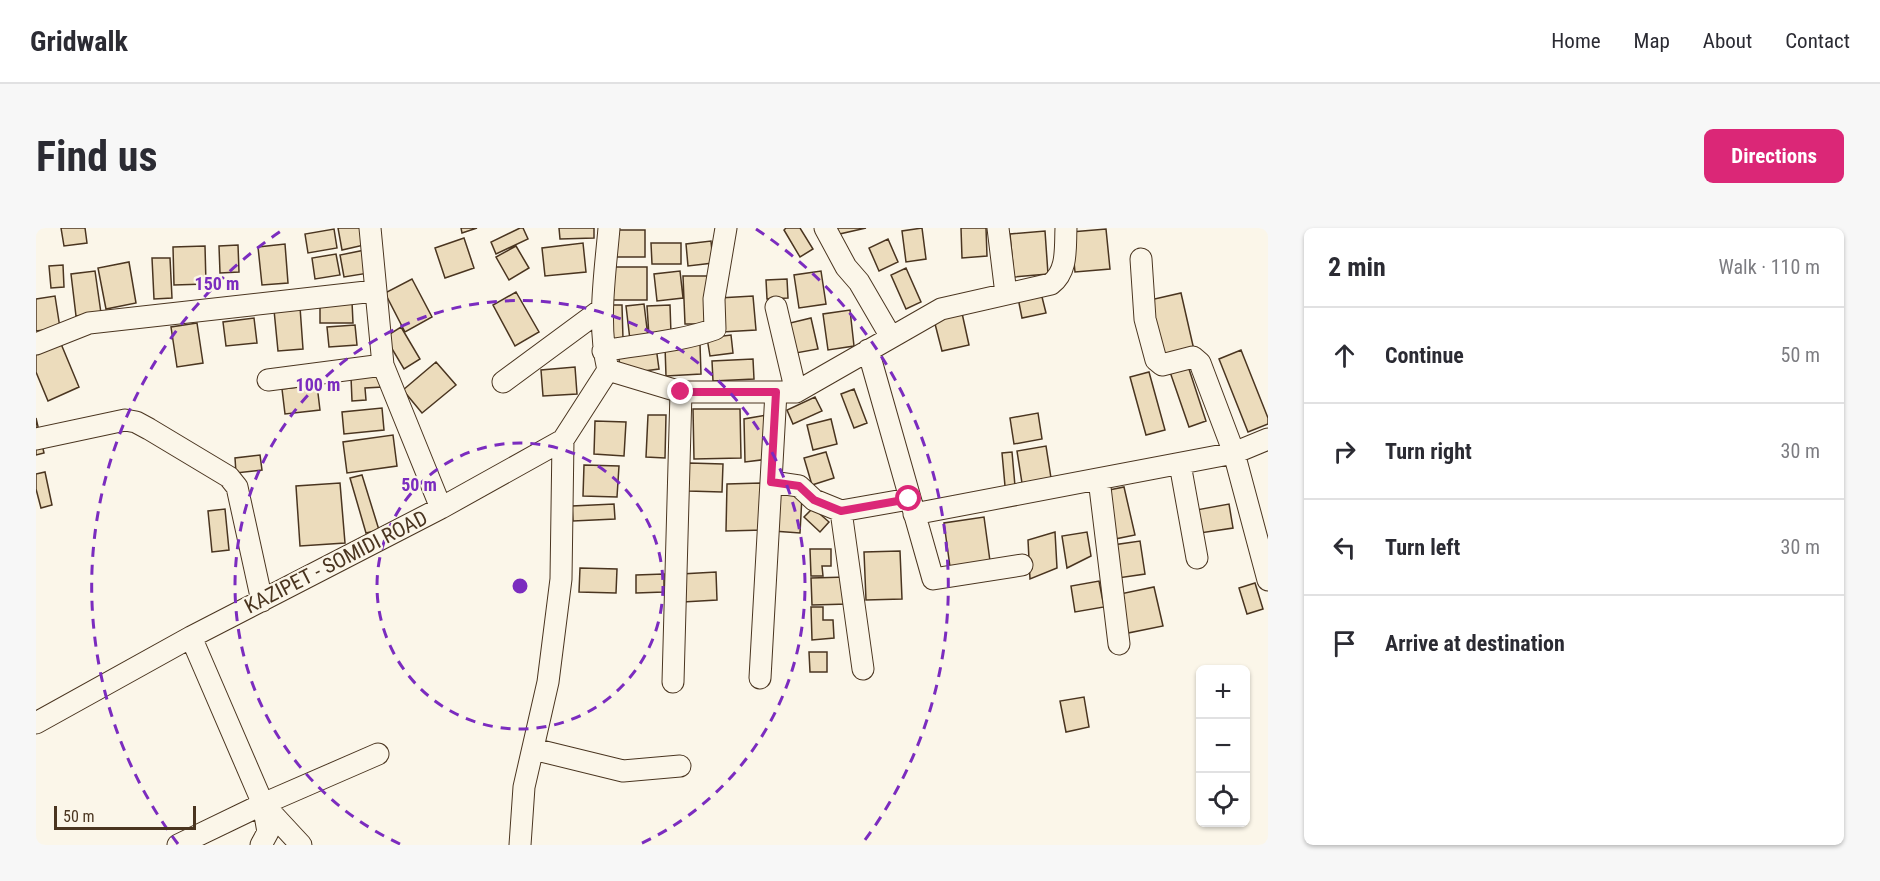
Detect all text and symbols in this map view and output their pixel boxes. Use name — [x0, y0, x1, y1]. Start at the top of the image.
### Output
text: Gridwalk — [30, 25, 128, 58]
text: Home — [1551, 29, 1601, 53]
text: Map — [1634, 29, 1670, 53]
text: About — [1703, 29, 1752, 53]
text: Contact — [1785, 29, 1850, 53]
button: Directions — [1704, 129, 1844, 183]
text: Find us — [36, 132, 157, 181]
text: 2 min — [1328, 252, 1386, 282]
text: Walk · 110 m — [1719, 255, 1820, 279]
text: 150 m — [195, 273, 239, 294]
icon: ahead — [1328, 339, 1361, 372]
text: Continue — [1385, 343, 1464, 368]
text: 50 m — [1781, 343, 1820, 367]
text: 100 m — [296, 374, 340, 395]
route end — [667, 378, 693, 404]
icon: right — [1328, 435, 1361, 468]
text: Turn right — [1385, 439, 1472, 464]
text: 30 m — [1781, 439, 1820, 463]
text: 50 m — [401, 474, 437, 495]
route start — [895, 485, 921, 511]
street label: KAZIPET - SOMIDI ROAD — [241, 506, 431, 618]
icon: left — [1328, 531, 1361, 564]
text: Turn left — [1385, 535, 1460, 560]
text: 30 m — [1781, 535, 1820, 559]
centre of rings — [510, 576, 530, 596]
icon: arrive — [1328, 627, 1361, 660]
text: Arrive at destination — [1385, 631, 1565, 656]
map controls — [1196, 665, 1250, 827]
button: + — [1196, 665, 1250, 719]
button: − — [1196, 719, 1250, 773]
button: locate — [1196, 773, 1250, 827]
scale bar — [54, 803, 196, 830]
text: 50 m — [63, 807, 95, 826]

